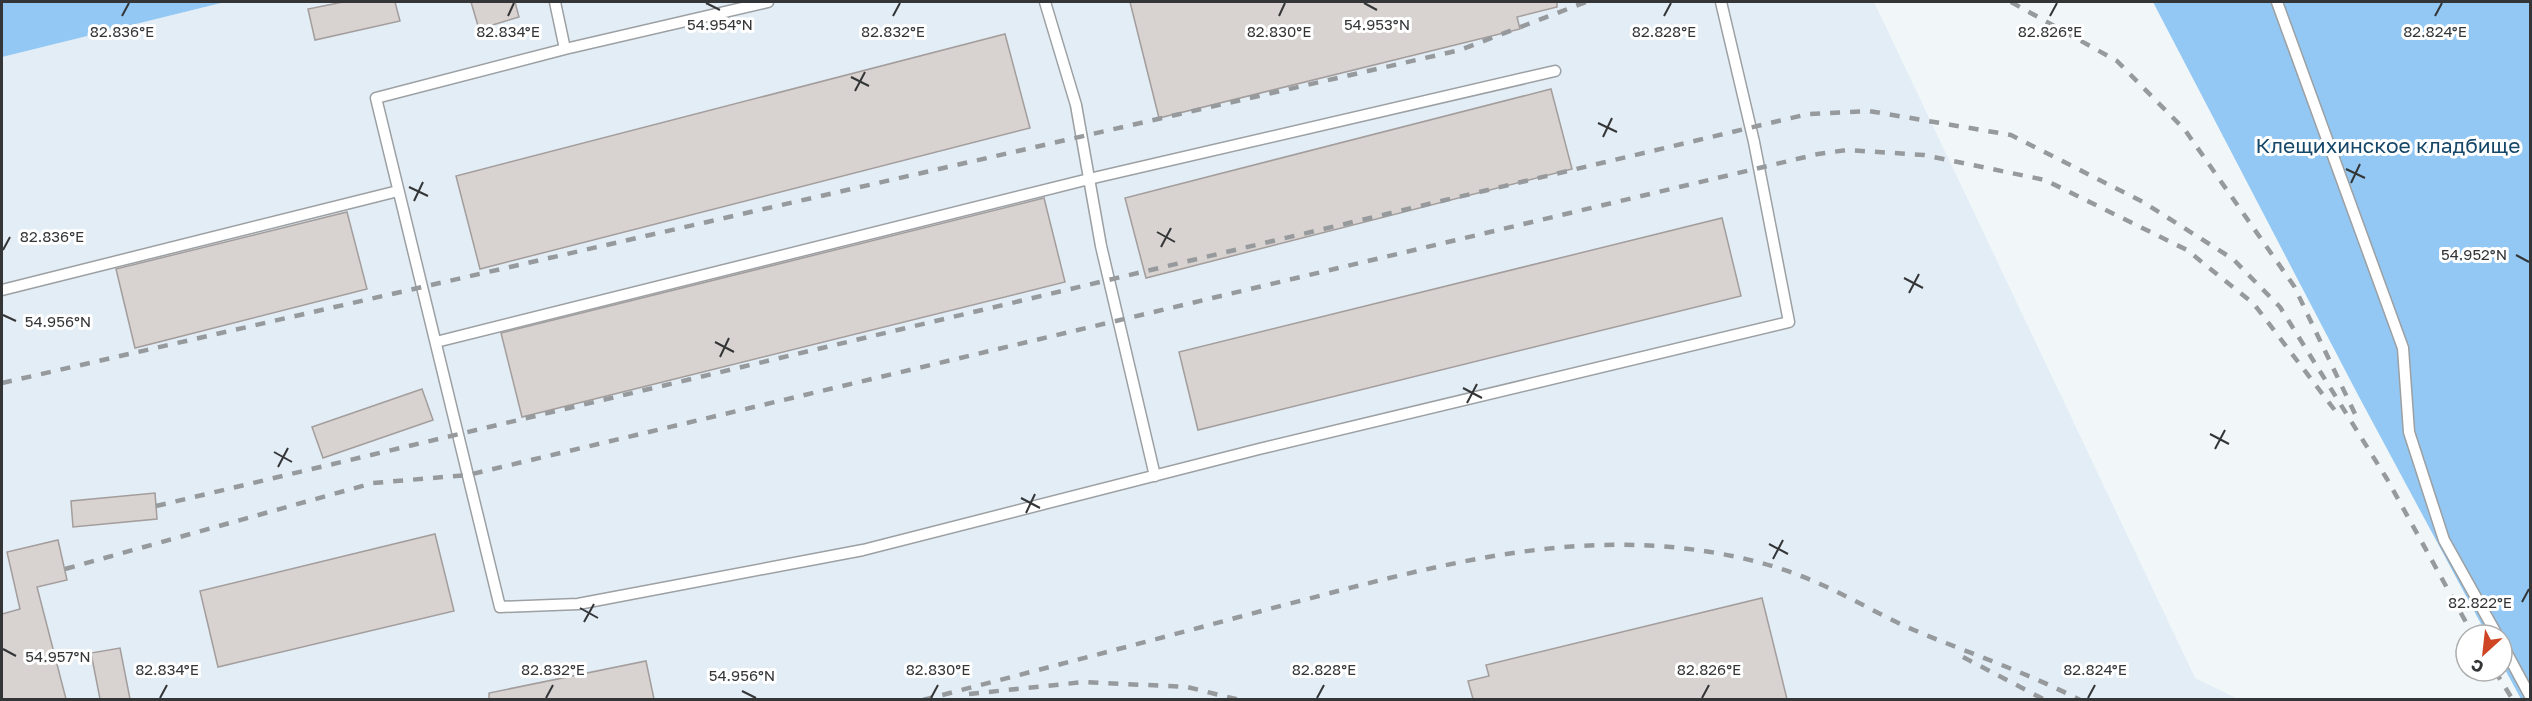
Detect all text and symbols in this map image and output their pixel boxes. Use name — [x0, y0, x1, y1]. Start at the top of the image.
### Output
text: 54.954°N — [687, 15, 753, 33]
text: 54.953°N — [1344, 15, 1410, 33]
text: 82.836°E — [90, 22, 154, 40]
text: 82.834°E — [476, 22, 540, 40]
text: 82.832°E — [861, 22, 925, 40]
text: 82.830°E — [1247, 22, 1311, 40]
text: 82.828°E — [1632, 22, 1696, 40]
text: 82.826°E — [2018, 22, 2082, 40]
text: 82.824°E — [2403, 22, 2467, 40]
park label: Клещихинское кладбище — [2256, 132, 2520, 158]
text: 82.836°E — [20, 227, 84, 245]
text: 54.952°N — [2441, 245, 2507, 263]
text: 54.956°N — [25, 312, 91, 330]
text: 82.822°E — [2448, 593, 2512, 611]
north arrow — [2454, 623, 2514, 683]
text: 54.957°N — [25, 647, 91, 665]
text: С — [2468, 655, 2487, 678]
text: 82.834°E — [135, 660, 199, 678]
text: 82.832°E — [521, 660, 585, 678]
text: 82.830°E — [906, 660, 970, 678]
text: 82.828°E — [1292, 660, 1356, 678]
text: 82.826°E — [1677, 660, 1741, 678]
text: 82.824°E — [2063, 660, 2127, 678]
text: 54.956°N — [709, 666, 775, 684]

